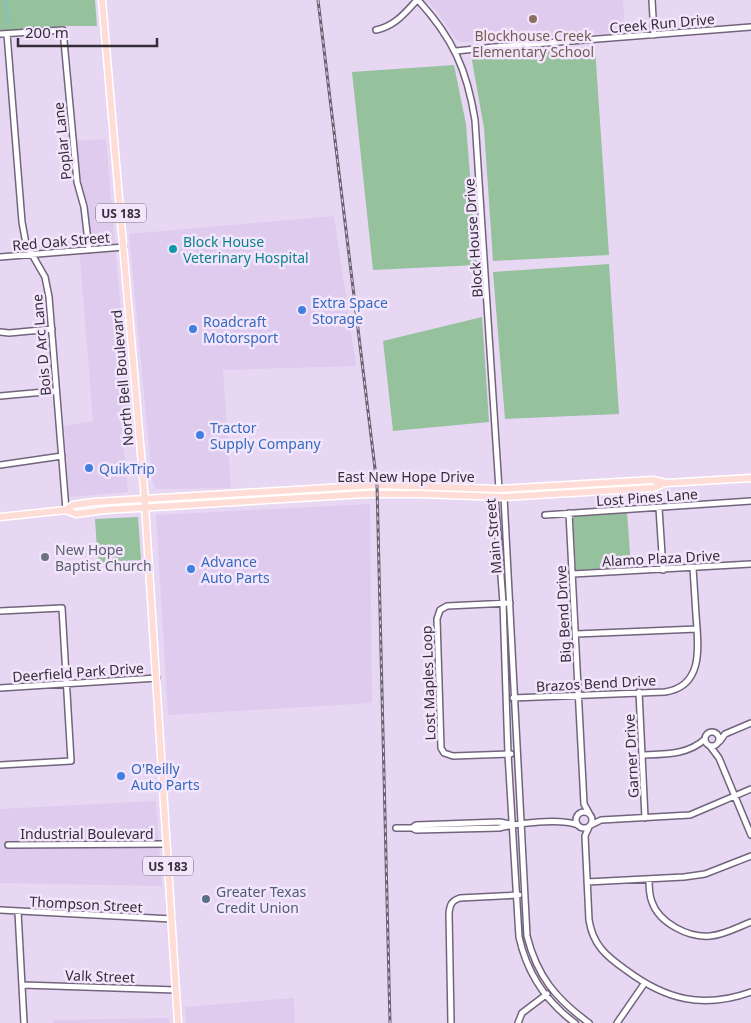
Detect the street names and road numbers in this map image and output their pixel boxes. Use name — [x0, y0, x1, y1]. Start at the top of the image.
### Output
street label: Creek Run Drive — [609, 9, 715, 37]
street label: Poplar Lane — [48, 101, 76, 181]
street label: Block House Drive — [459, 178, 487, 298]
road number: US 183 — [96, 204, 146, 222]
street label: Red Oak Street — [11, 227, 111, 255]
street label: Bois D Arc Lane — [27, 293, 55, 397]
street label: North Bell Boulevard — [107, 309, 137, 447]
street label: East New Hope Drive — [337, 467, 475, 486]
street label: Lost Pines Lane — [596, 484, 699, 510]
street label: Main Street — [480, 498, 506, 574]
street label: Alamo Plaza Drive — [601, 545, 721, 571]
street label: Big Bend Drive — [551, 565, 575, 663]
street label: Lost Maples Loop — [416, 625, 440, 741]
street label: Deerfield Park Drive — [12, 658, 145, 686]
street label: Brazos Bend Drive — [535, 670, 657, 696]
street label: Garner Drive — [619, 713, 643, 799]
street label: Industrial Boulevard — [20, 824, 154, 843]
road number: US 183 — [143, 856, 193, 876]
street label: Thompson Street — [29, 892, 143, 916]
street label: Valk Street — [65, 965, 135, 987]

